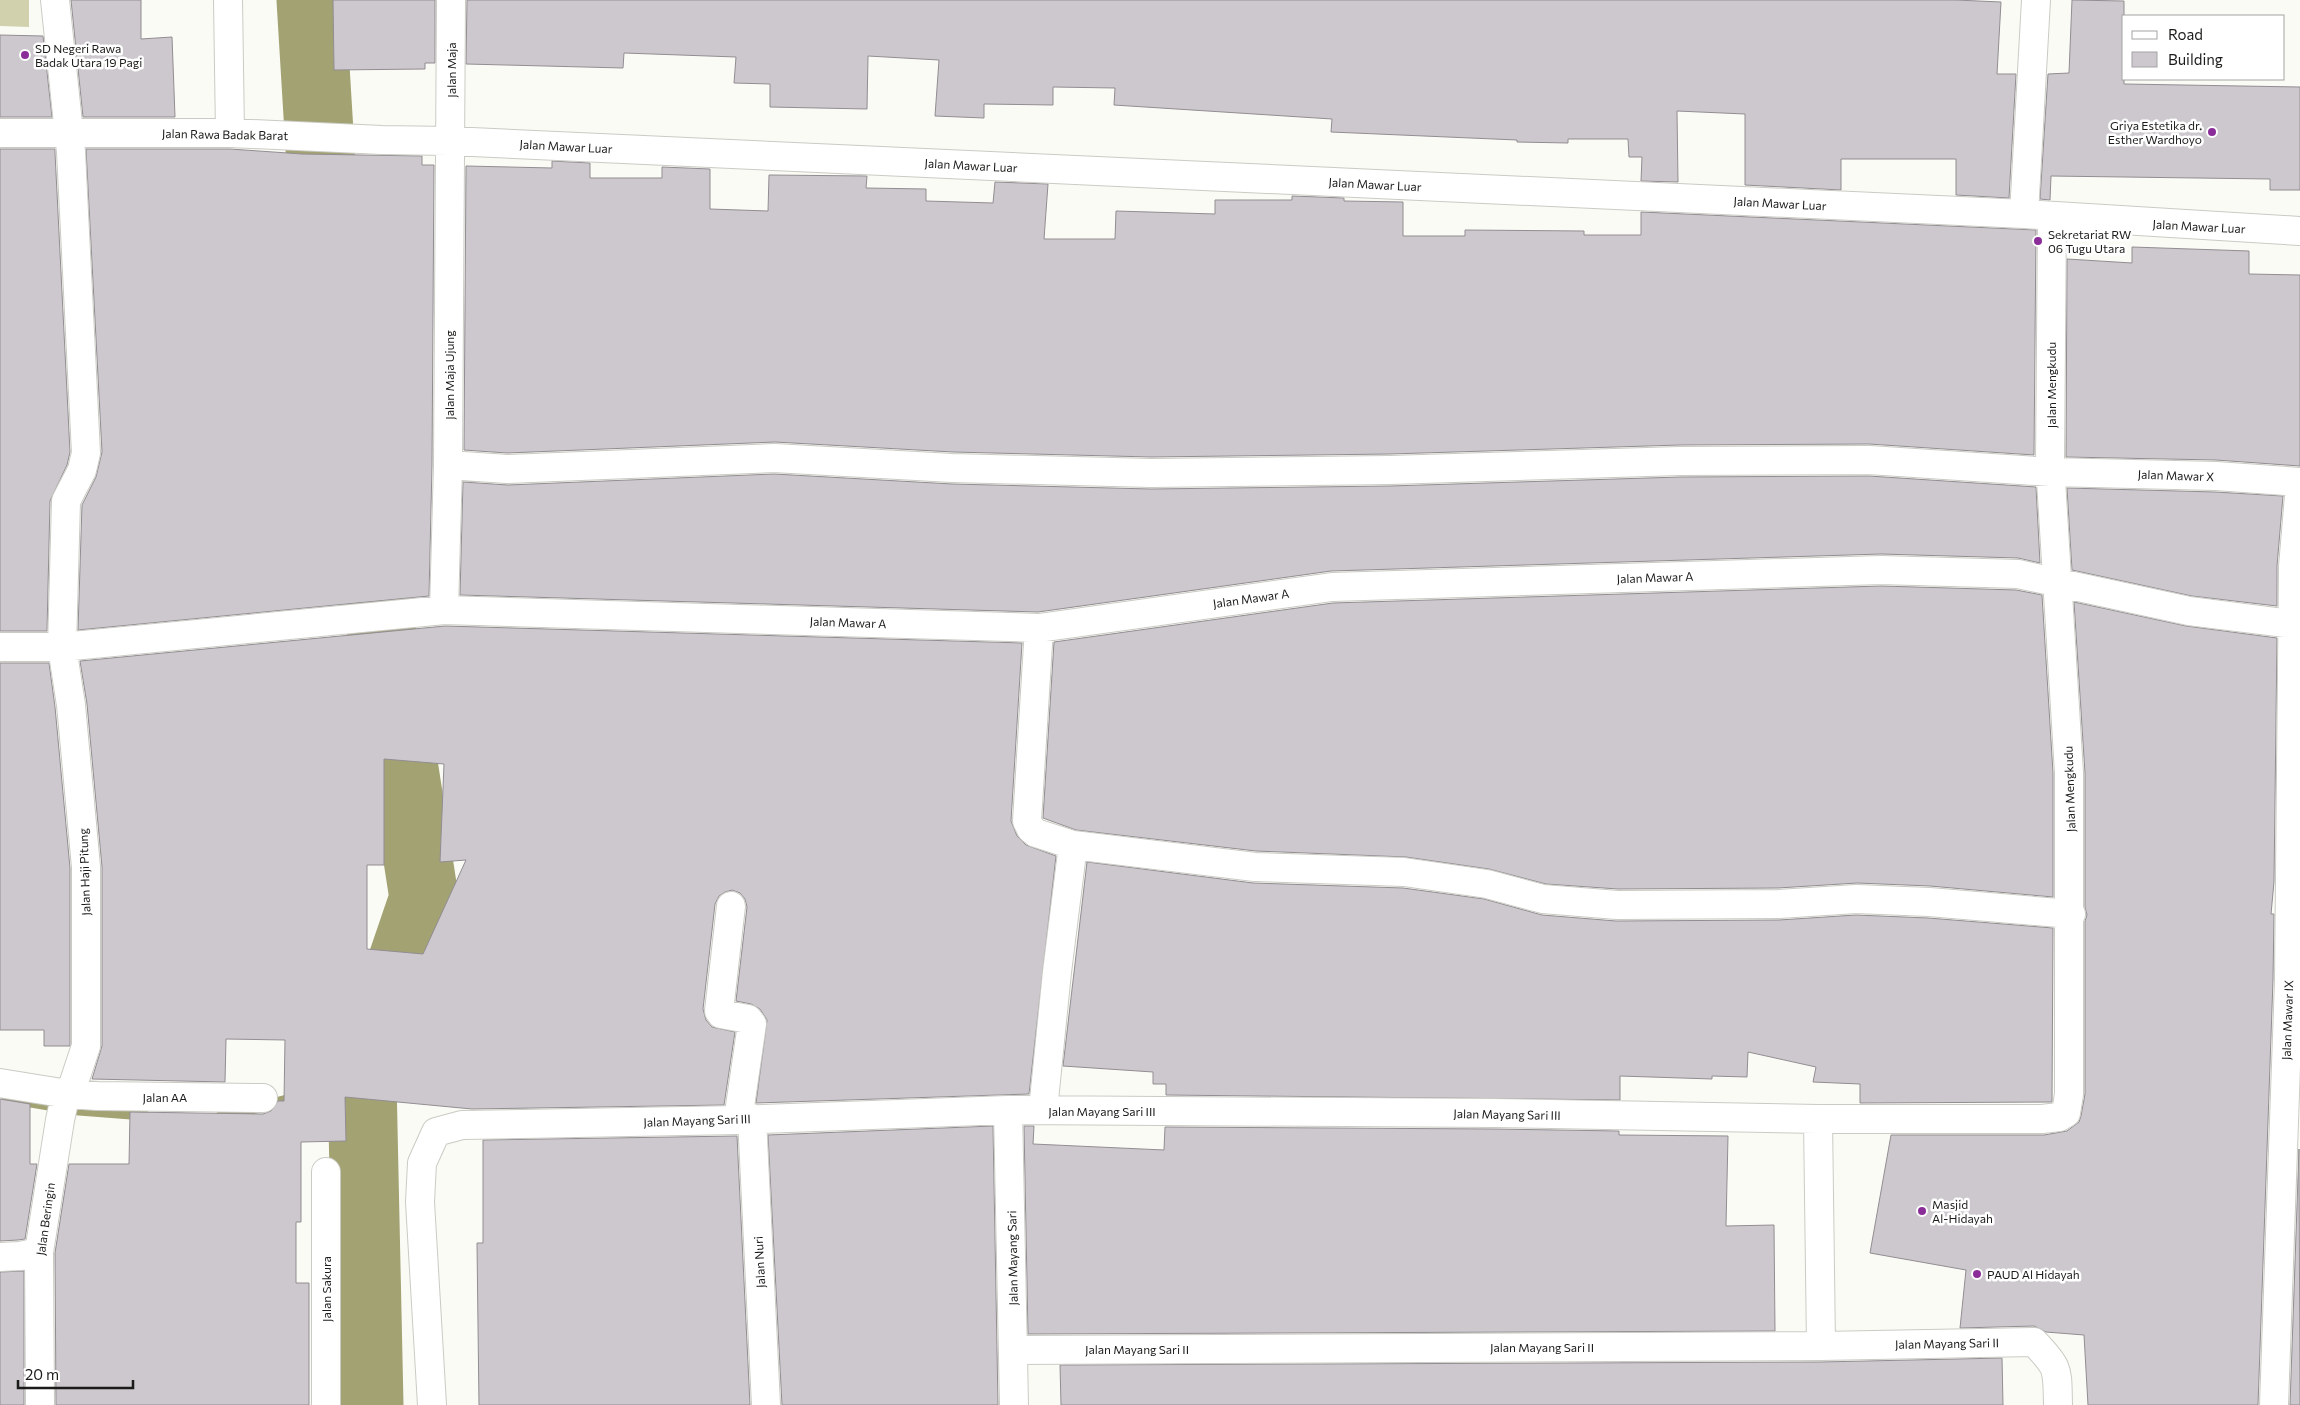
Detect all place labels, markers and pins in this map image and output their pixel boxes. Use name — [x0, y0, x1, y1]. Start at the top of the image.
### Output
place label: SD Negeri Rawa Badak Utara 19 Pagi — [35, 41, 142, 69]
marker: SD Negeri Rawa Badak Utara 19 Pagi — [19, 49, 31, 61]
place label: Griya Estetika dr. Esther Wardhoyo — [2108, 118, 2202, 146]
marker: Griya Estetika dr. Esther Wardhoyo — [2206, 126, 2218, 138]
place label: Sekretariat RW 06 Tugu Utara — [2048, 227, 2131, 255]
marker: Sekretariat RW 06 Tugu Utara — [2032, 235, 2044, 247]
place label: Masjid Al-Hidayah — [1932, 1197, 1993, 1225]
marker: Masjid Al-Hidayah — [1916, 1205, 1928, 1217]
place label: PAUD Al Hidayah — [1987, 1267, 2080, 1281]
marker: PAUD Al Hidayah — [1971, 1268, 1983, 1280]

